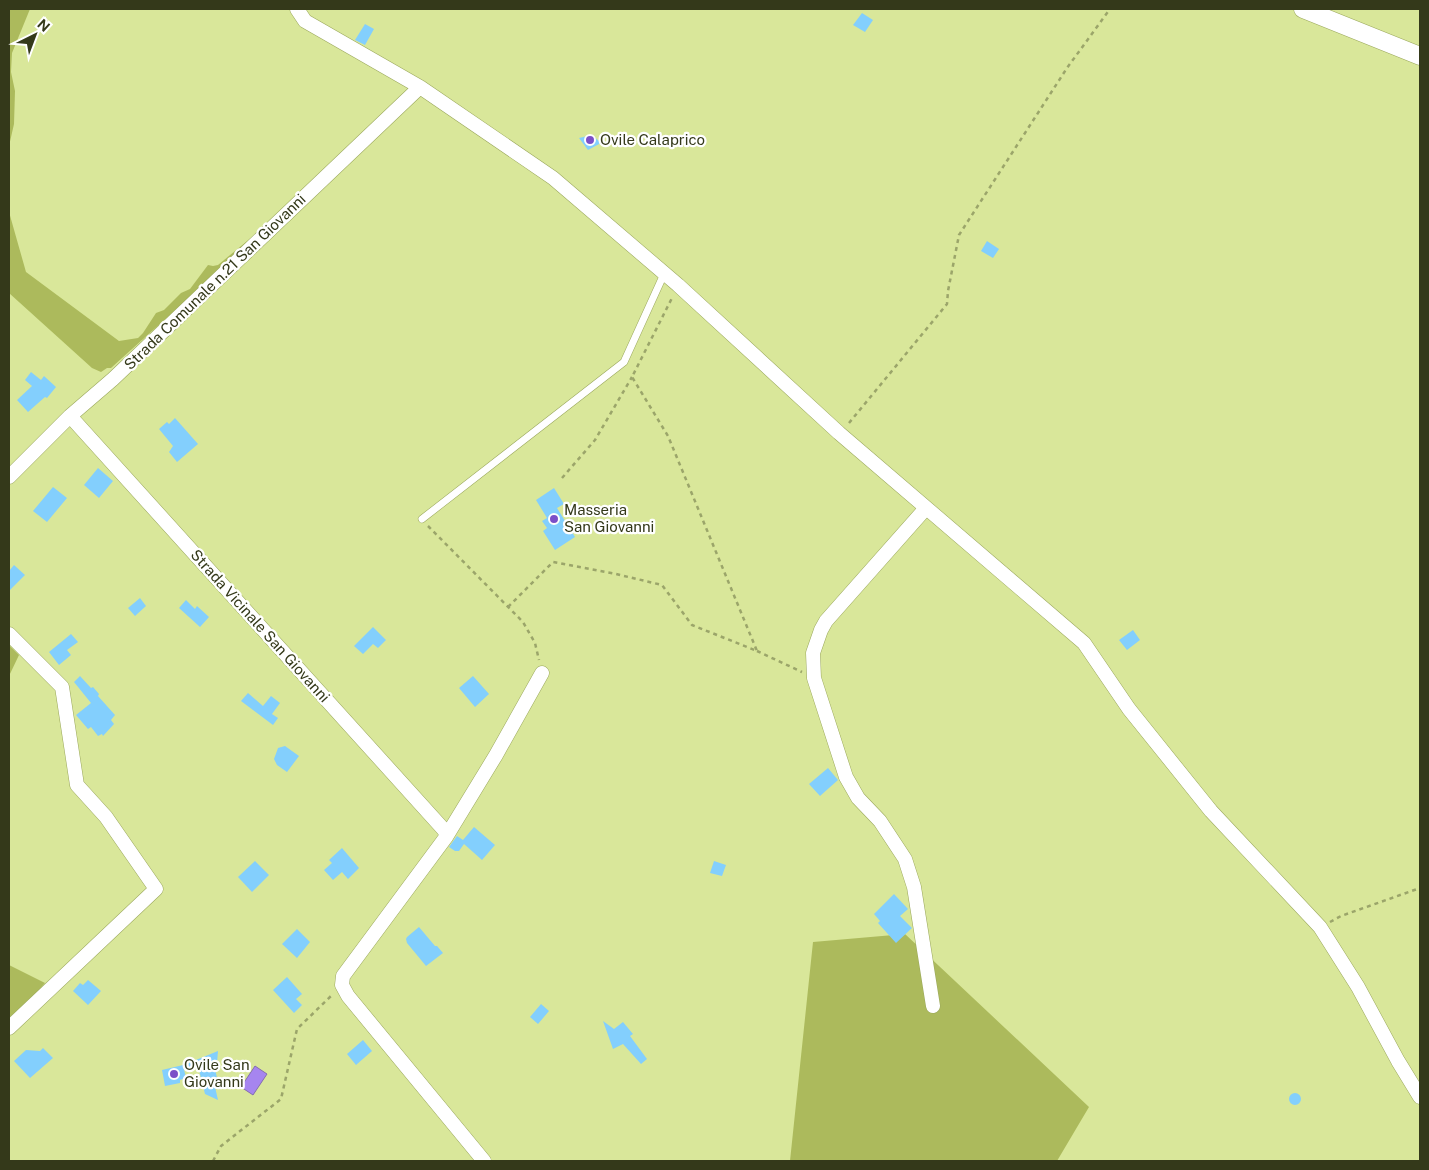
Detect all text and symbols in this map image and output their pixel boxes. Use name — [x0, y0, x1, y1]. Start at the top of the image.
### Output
north arrow — [10, 10, 60, 60]
text: N — [34, 16, 53, 35]
place label: Ovile Calaprico — [600, 131, 705, 148]
marker: Ovile Calaprico — [584, 134, 596, 146]
street label: Strada Comunale n.21 San Giovanni — [120, 190, 309, 373]
place label: Masseria San Giovanni — [564, 501, 654, 535]
marker: Masseria San Giovanni — [548, 513, 560, 525]
street label: Strada Vicinale San Giovanni — [187, 546, 333, 705]
place label: Ovile San Giovanni — [184, 1056, 250, 1090]
marker: Ovile San Giovanni — [168, 1068, 180, 1080]

